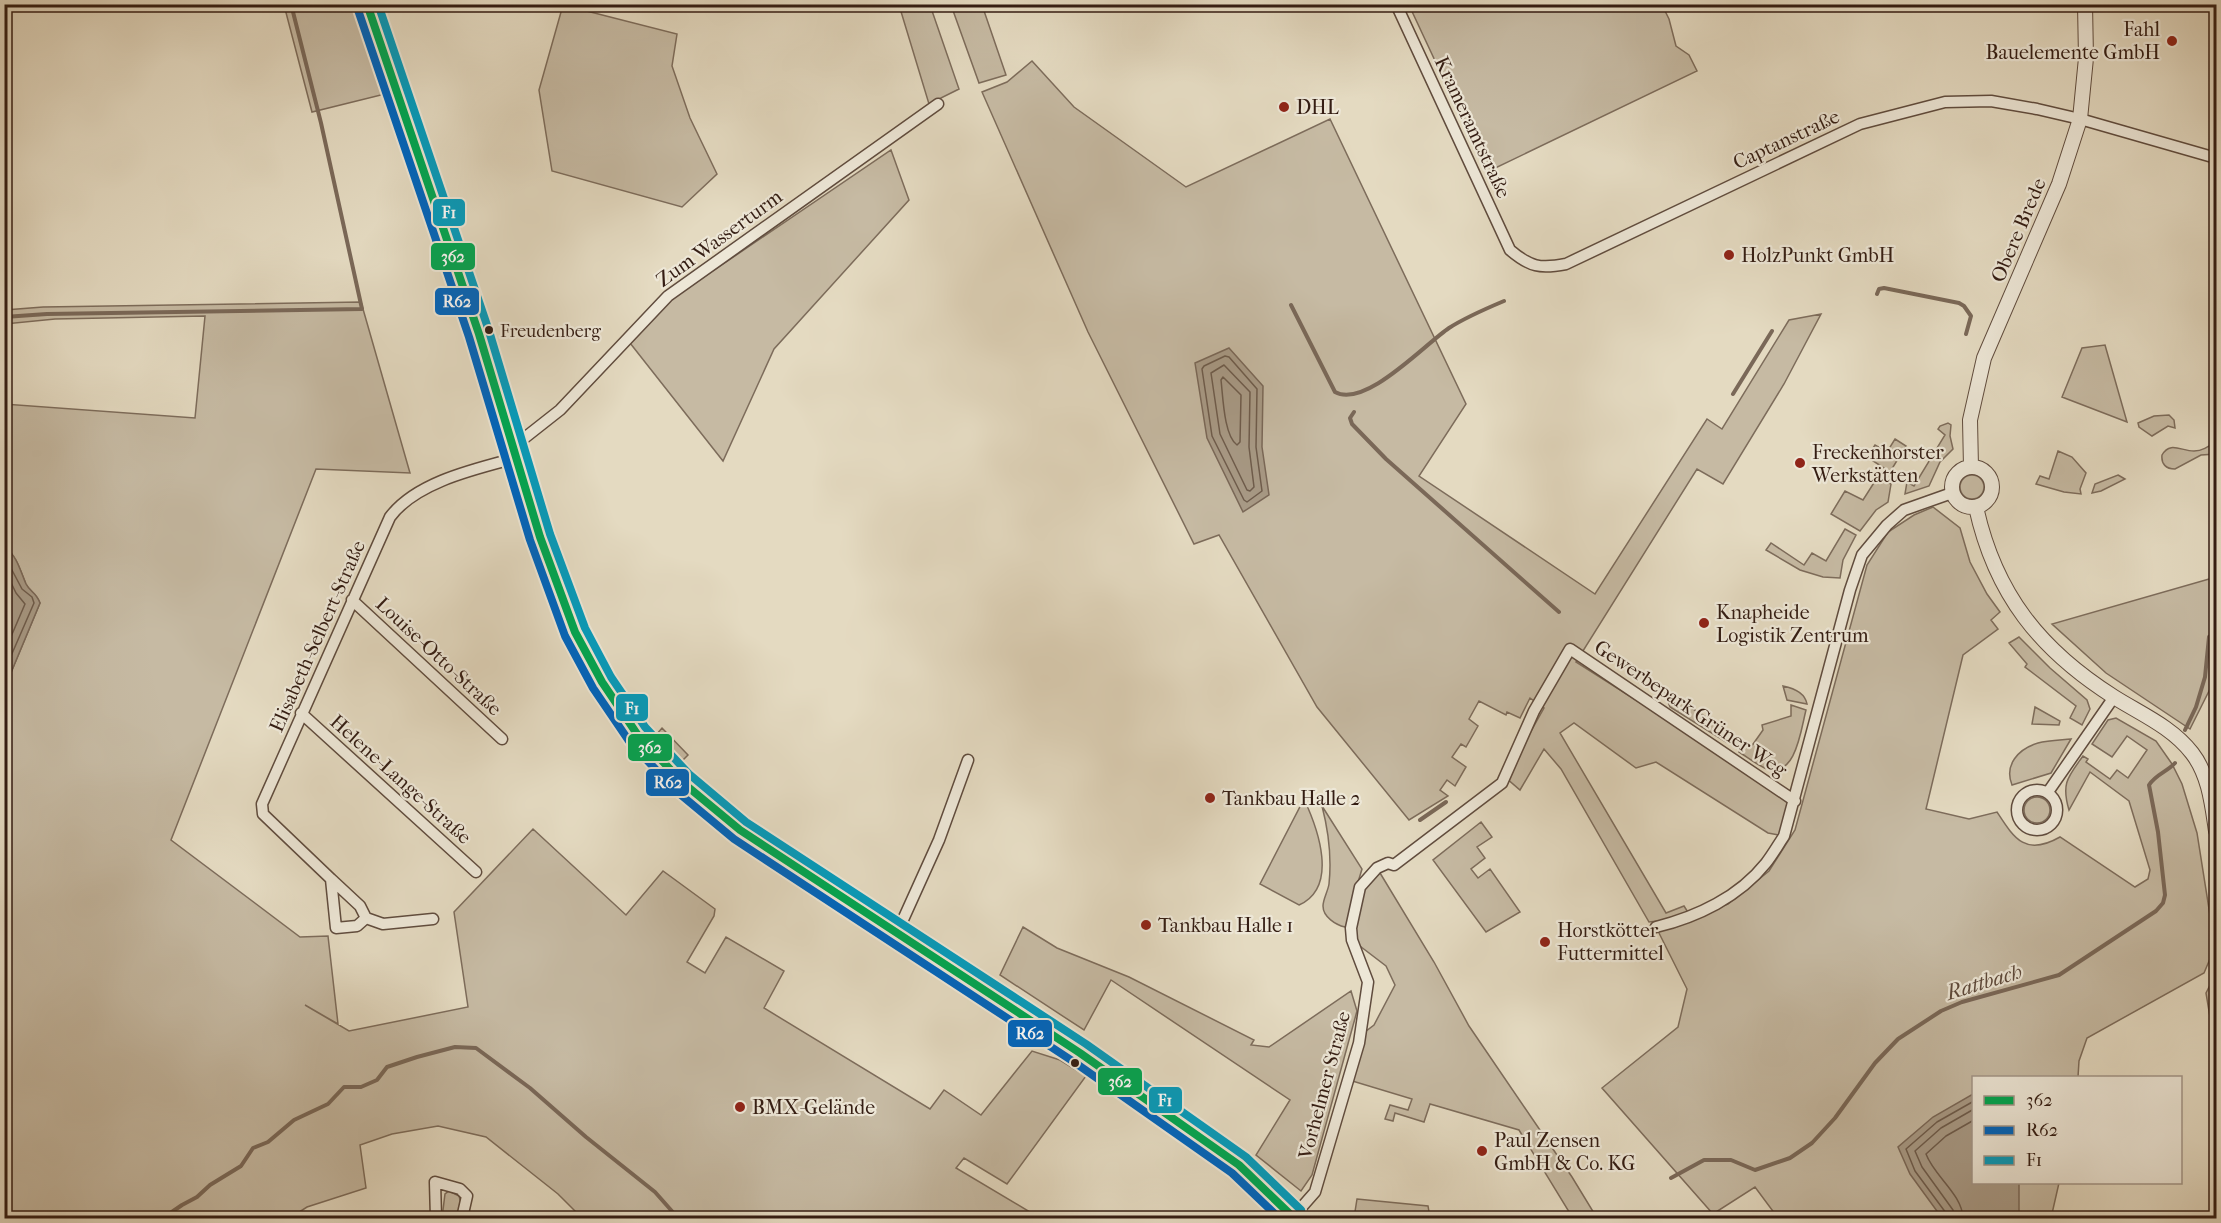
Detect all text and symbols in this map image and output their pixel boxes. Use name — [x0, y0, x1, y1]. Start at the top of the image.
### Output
place label: Fahl Bauelemente GmbH — [1986, 18, 2160, 64]
marker: Fahl Bauelemente GmbH — [2165, 34, 2179, 48]
street label: Krameramtstraße — [1430, 53, 1515, 202]
place label: DHL — [1296, 96, 1339, 119]
marker: DHL — [1277, 100, 1291, 114]
street label: Captanstraße — [1729, 105, 1843, 174]
street label: Obere Brede — [1986, 175, 2051, 286]
street label: Zum Wasserturm — [652, 185, 787, 292]
line badge: F1 — [432, 198, 466, 227]
text: F1 — [441, 203, 456, 222]
line badge: 362 — [430, 242, 476, 271]
place label: HolzPunkt GmbH — [1741, 244, 1895, 267]
text: 362 — [441, 247, 465, 267]
marker: HolzPunkt GmbH — [1722, 248, 1736, 262]
line badge: R62 — [434, 287, 480, 316]
text: R62 — [443, 292, 471, 311]
place label: Freudenberg — [500, 321, 601, 342]
marker: Freudenberg — [483, 324, 495, 336]
place label: Freckenhorster Werkstätten — [1811, 441, 1944, 487]
marker: Freckenhorster Werkstätten — [1793, 456, 1807, 470]
street label: Elisabeth-Selbert-Straße — [265, 537, 370, 735]
street label: Louise-Otto-Straße — [371, 592, 506, 721]
place label: Knapheide Logistik Zentrum — [1716, 601, 1869, 647]
marker: Knapheide Logistik Zentrum — [1697, 616, 1711, 630]
street label: Gewerbepark Grüner Weg — [1590, 635, 1792, 782]
line badge: F1 — [615, 693, 649, 722]
text: F1 — [624, 699, 639, 718]
street label: Helene-Lange-Straße — [325, 710, 476, 849]
line badge: 362 — [627, 733, 673, 762]
text: 362 — [638, 738, 662, 758]
line badge: R62 — [645, 768, 690, 797]
text: R62 — [654, 773, 682, 792]
place label: Tankbau Halle 2 — [1222, 787, 1361, 810]
marker: Tankbau Halle 2 — [1203, 791, 1217, 805]
place label: Tankbau Halle 1 — [1158, 914, 1293, 937]
marker: Tankbau Halle 1 — [1139, 918, 1153, 932]
place label: Horstkötter Futtermittel — [1557, 919, 1664, 965]
marker: Horstkötter Futtermittel — [1538, 935, 1552, 949]
water label: Rattbach — [1941, 959, 2025, 1005]
street label: Vorhelmer Straße — [1293, 1009, 1355, 1162]
line badge: R62 — [1007, 1019, 1053, 1048]
text: R62 — [1016, 1024, 1044, 1043]
unlabelled marker — [1069, 1057, 1081, 1069]
line badge: 362 — [1097, 1067, 1143, 1096]
text: 362 — [1108, 1072, 1132, 1092]
legend — [1972, 1076, 2182, 1184]
line badge: F1 — [1148, 1086, 1183, 1114]
text: 362 — [2026, 1090, 2052, 1111]
text: F1 — [1157, 1091, 1172, 1110]
place label: BMX-Gelände — [752, 1096, 875, 1119]
marker: BMX-Gelände — [733, 1100, 747, 1114]
text: R62 — [2026, 1120, 2058, 1141]
place label: Paul Zensen GmbH & Co. KG — [1494, 1129, 1635, 1175]
marker: Paul Zensen GmbH & Co. KG — [1475, 1144, 1489, 1158]
text: F1 — [2026, 1150, 2042, 1171]

